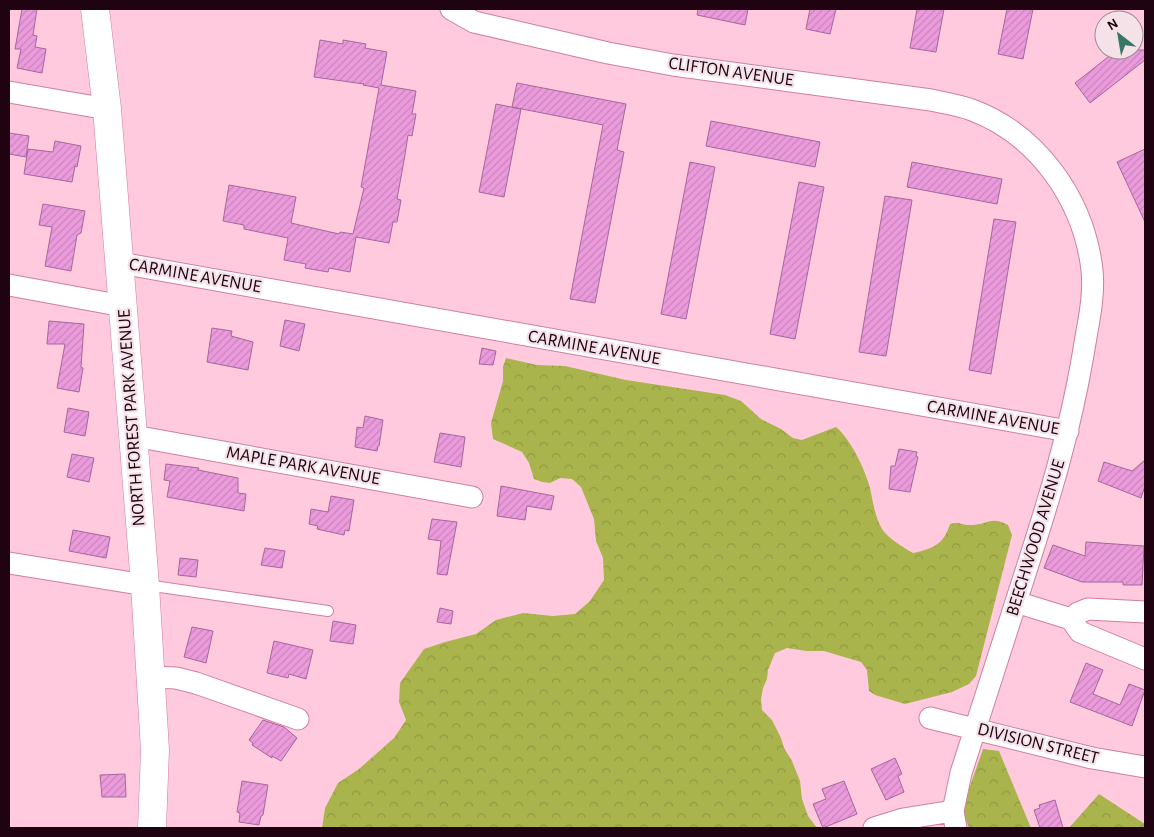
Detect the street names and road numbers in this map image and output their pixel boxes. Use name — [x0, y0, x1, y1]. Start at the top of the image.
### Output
street label: CLIFTON AVENUE — [667, 54, 795, 90]
street label: CARMINE AVENUE — [128, 256, 263, 297]
street label: NORTH FOREST PARK AVENUE — [115, 309, 149, 527]
street label: CARMINE AVENUE — [527, 328, 662, 369]
street label: CARMINE AVENUE — [926, 398, 1061, 439]
street label: MAPLE PARK AVENUE — [225, 444, 382, 488]
street label: BEECHWOOD AVENUE — [1004, 457, 1068, 618]
street label: DIVISION STREET — [976, 720, 1101, 768]

